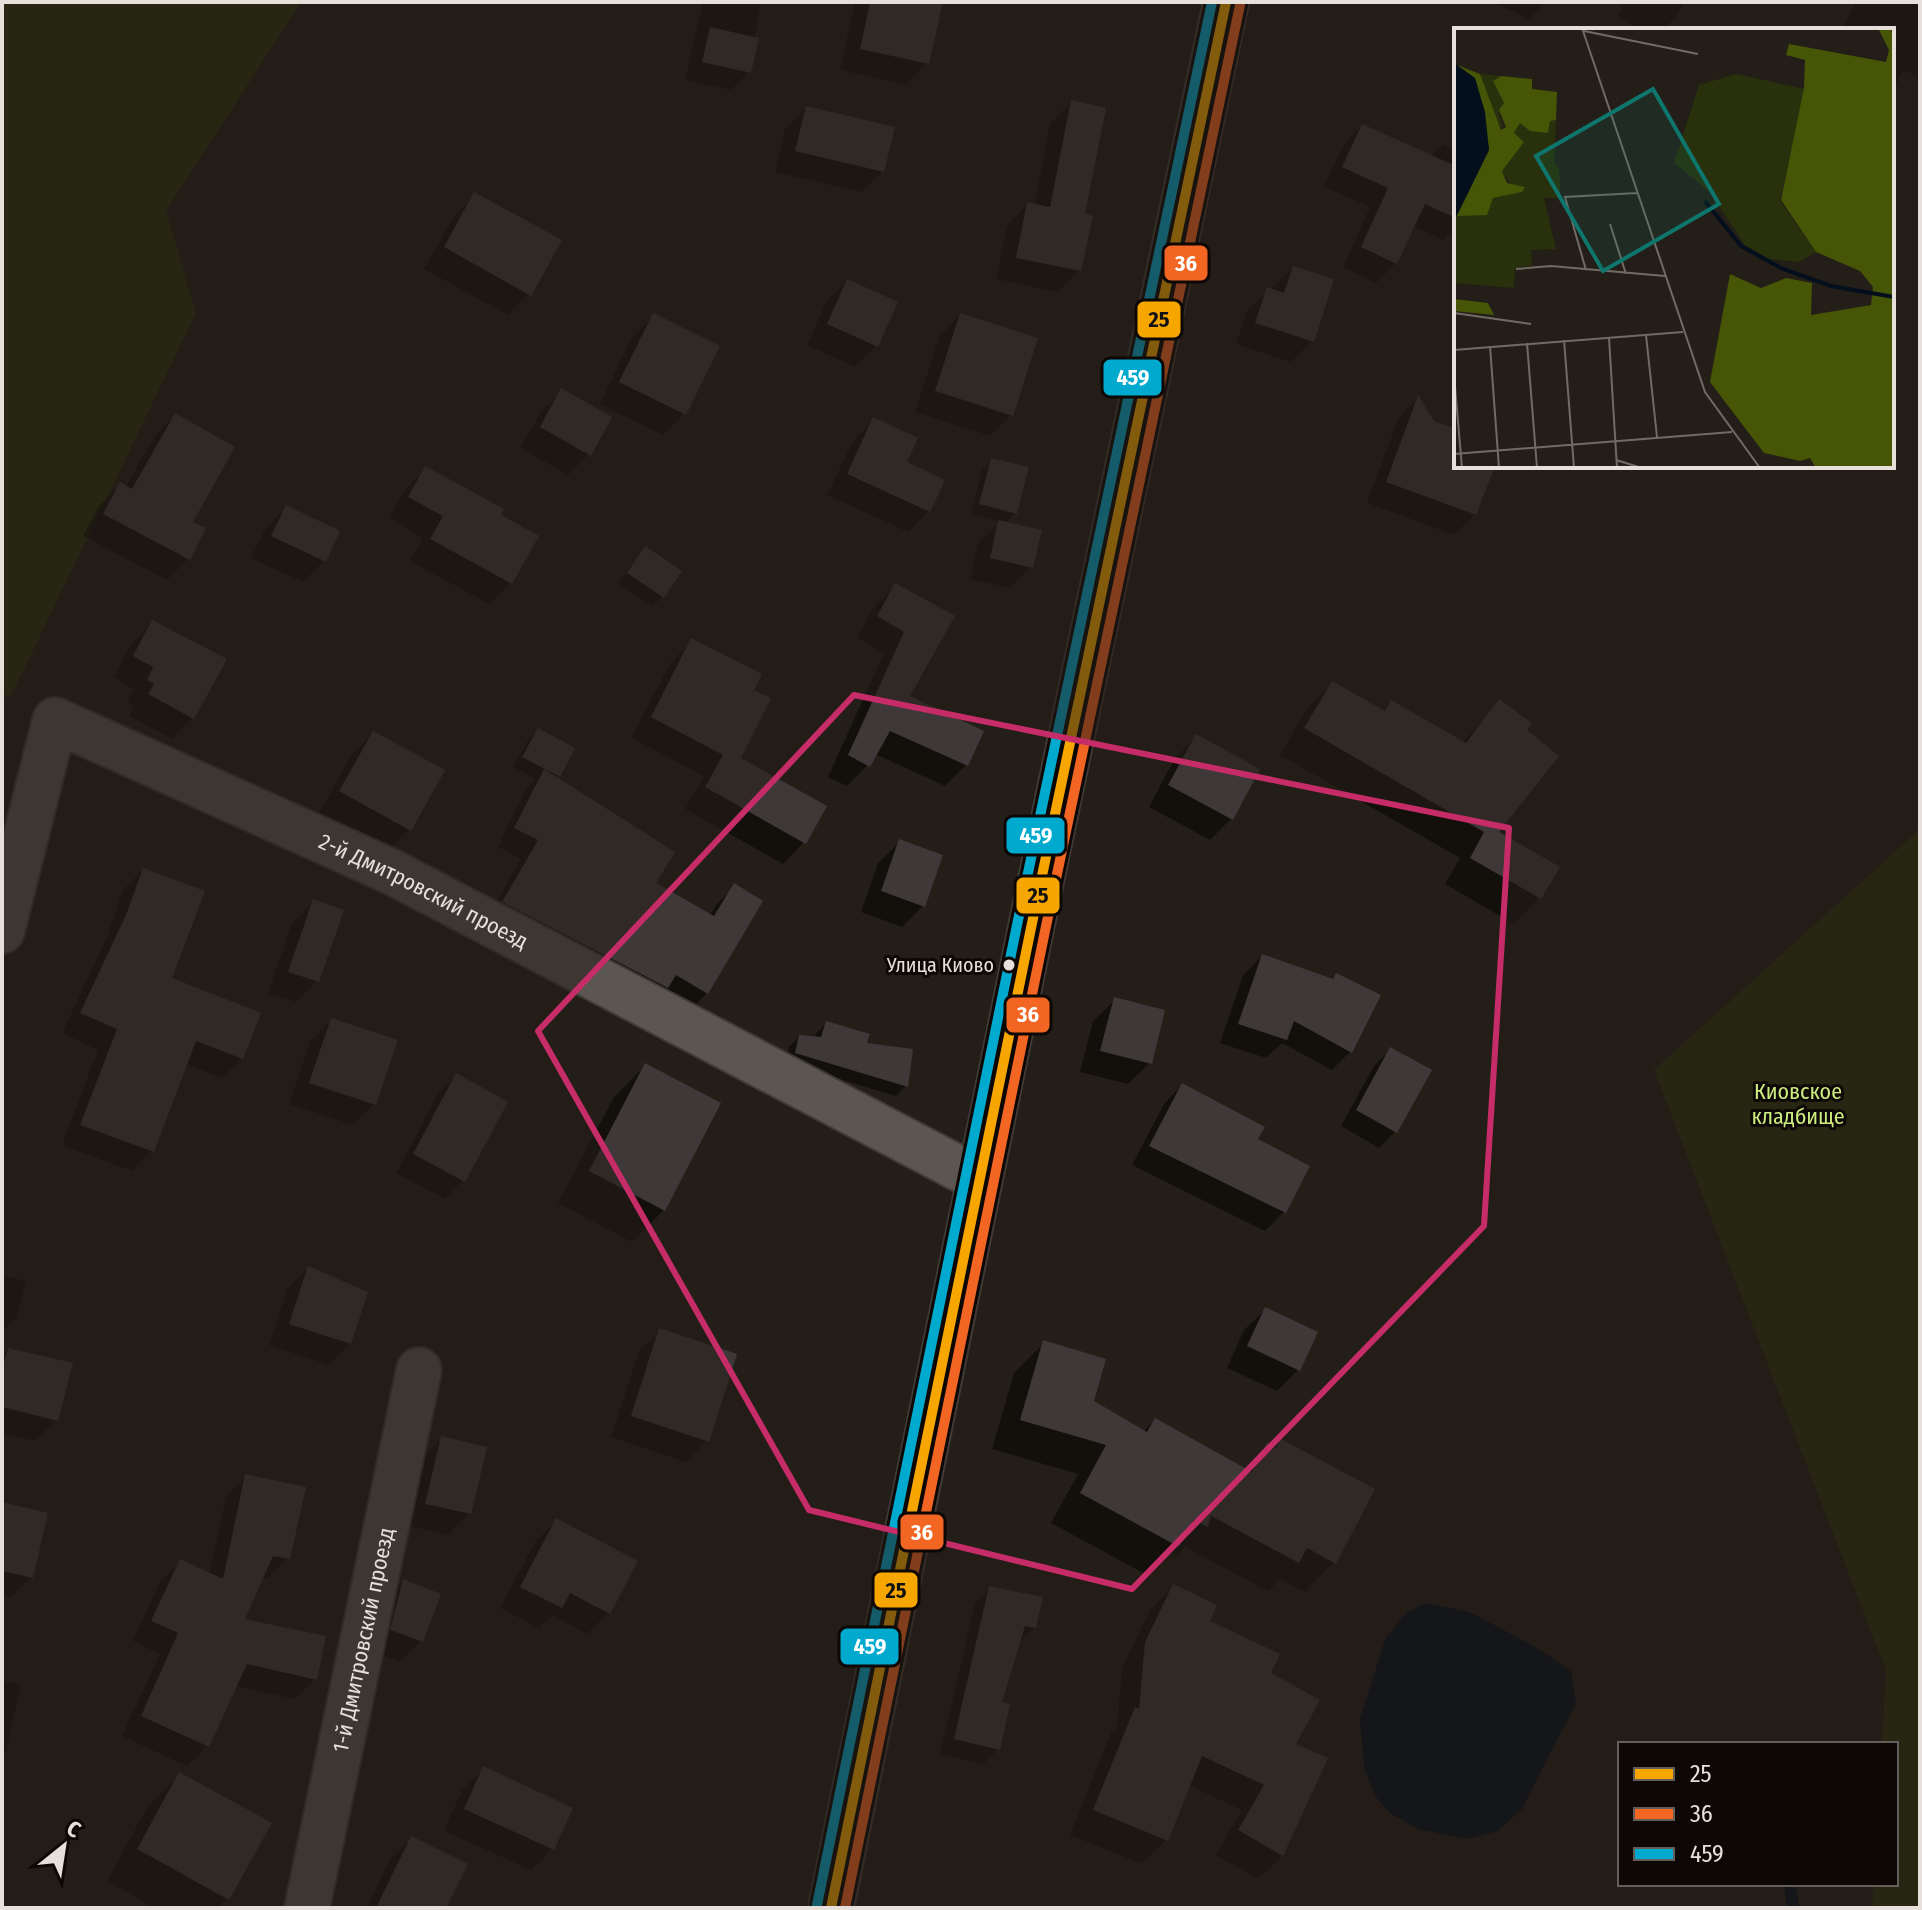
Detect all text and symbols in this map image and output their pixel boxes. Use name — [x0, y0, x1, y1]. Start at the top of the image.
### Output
inset map — [1454, 28, 1894, 468]
line badge: 36 — [1163, 244, 1209, 282]
text: 36 — [1174, 250, 1197, 277]
line badge: 25 — [1136, 300, 1182, 339]
text: 25 — [1148, 306, 1170, 333]
line badge: 459 — [1102, 358, 1163, 397]
text: 459 — [1117, 364, 1149, 391]
line badge: 459 — [1005, 816, 1066, 855]
text: 459 — [1020, 822, 1052, 849]
street label: 2-й Дмитровский проезд — [315, 827, 533, 954]
line badge: 25 — [1015, 876, 1061, 915]
text: 25 — [1027, 882, 1049, 909]
place label: Улица Киово — [886, 953, 994, 977]
marker: Улица Киово — [1001, 957, 1017, 973]
line badge: 36 — [1005, 996, 1051, 1034]
text: 36 — [1016, 1001, 1039, 1028]
park label: Киовское кладбище — [1751, 1078, 1845, 1130]
line badge: 36 — [899, 1513, 945, 1551]
text: 36 — [910, 1519, 933, 1546]
street label: 1-й Дмитровский проезд — [326, 1525, 399, 1755]
line badge: 25 — [873, 1571, 919, 1609]
text: 25 — [885, 1577, 907, 1604]
line badge: 459 — [839, 1627, 900, 1666]
text: 459 — [854, 1633, 886, 1660]
legend — [1618, 1742, 1898, 1886]
text: 25 — [1690, 1760, 1712, 1788]
text: 36 — [1690, 1800, 1713, 1828]
north arrow — [24, 1806, 104, 1886]
text: С — [62, 1815, 86, 1844]
text: 459 — [1690, 1840, 1724, 1868]

